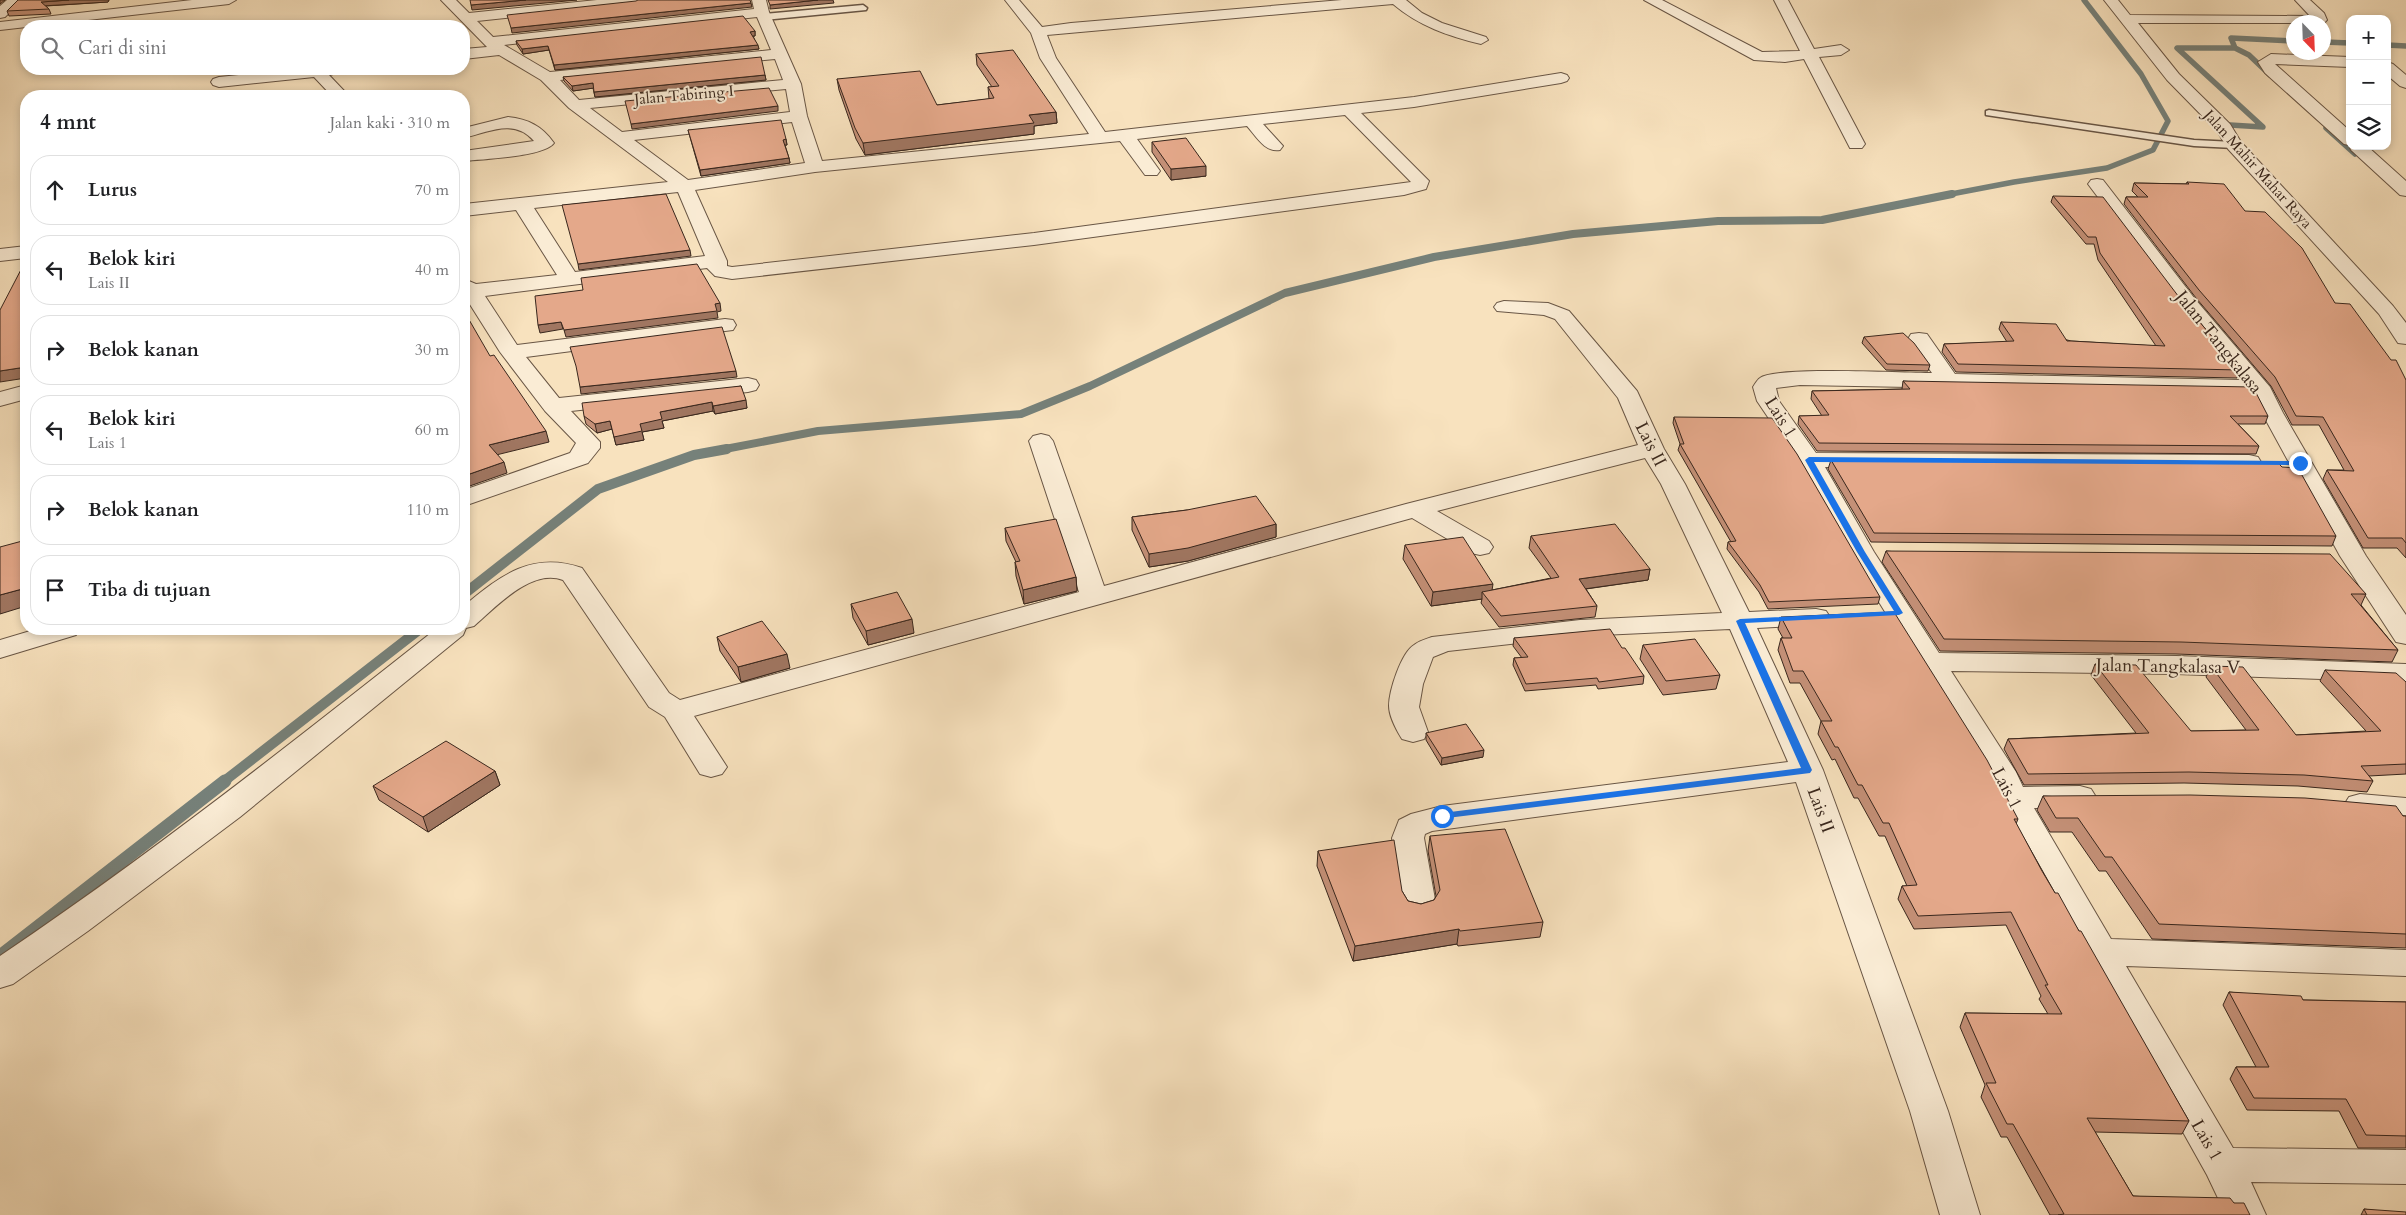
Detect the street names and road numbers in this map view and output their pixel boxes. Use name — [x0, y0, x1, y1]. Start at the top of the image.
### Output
street label: Jalan Tabiring I — [631, 81, 735, 109]
street label: Jalan Mahir Mahar Raya — [2198, 104, 2317, 233]
street label: Jalan Tangkalasa — [2167, 283, 2268, 399]
street label: Lais 1 — [1758, 392, 1803, 442]
street label: Lais II — [1629, 418, 1672, 471]
street label: Jalan Tangkalasa V — [2093, 653, 2241, 680]
street label: Lais 1 — [1985, 763, 2028, 813]
street label: Lais II — [1801, 784, 1840, 836]
street label: Lais 1 — [2185, 1115, 2228, 1165]

